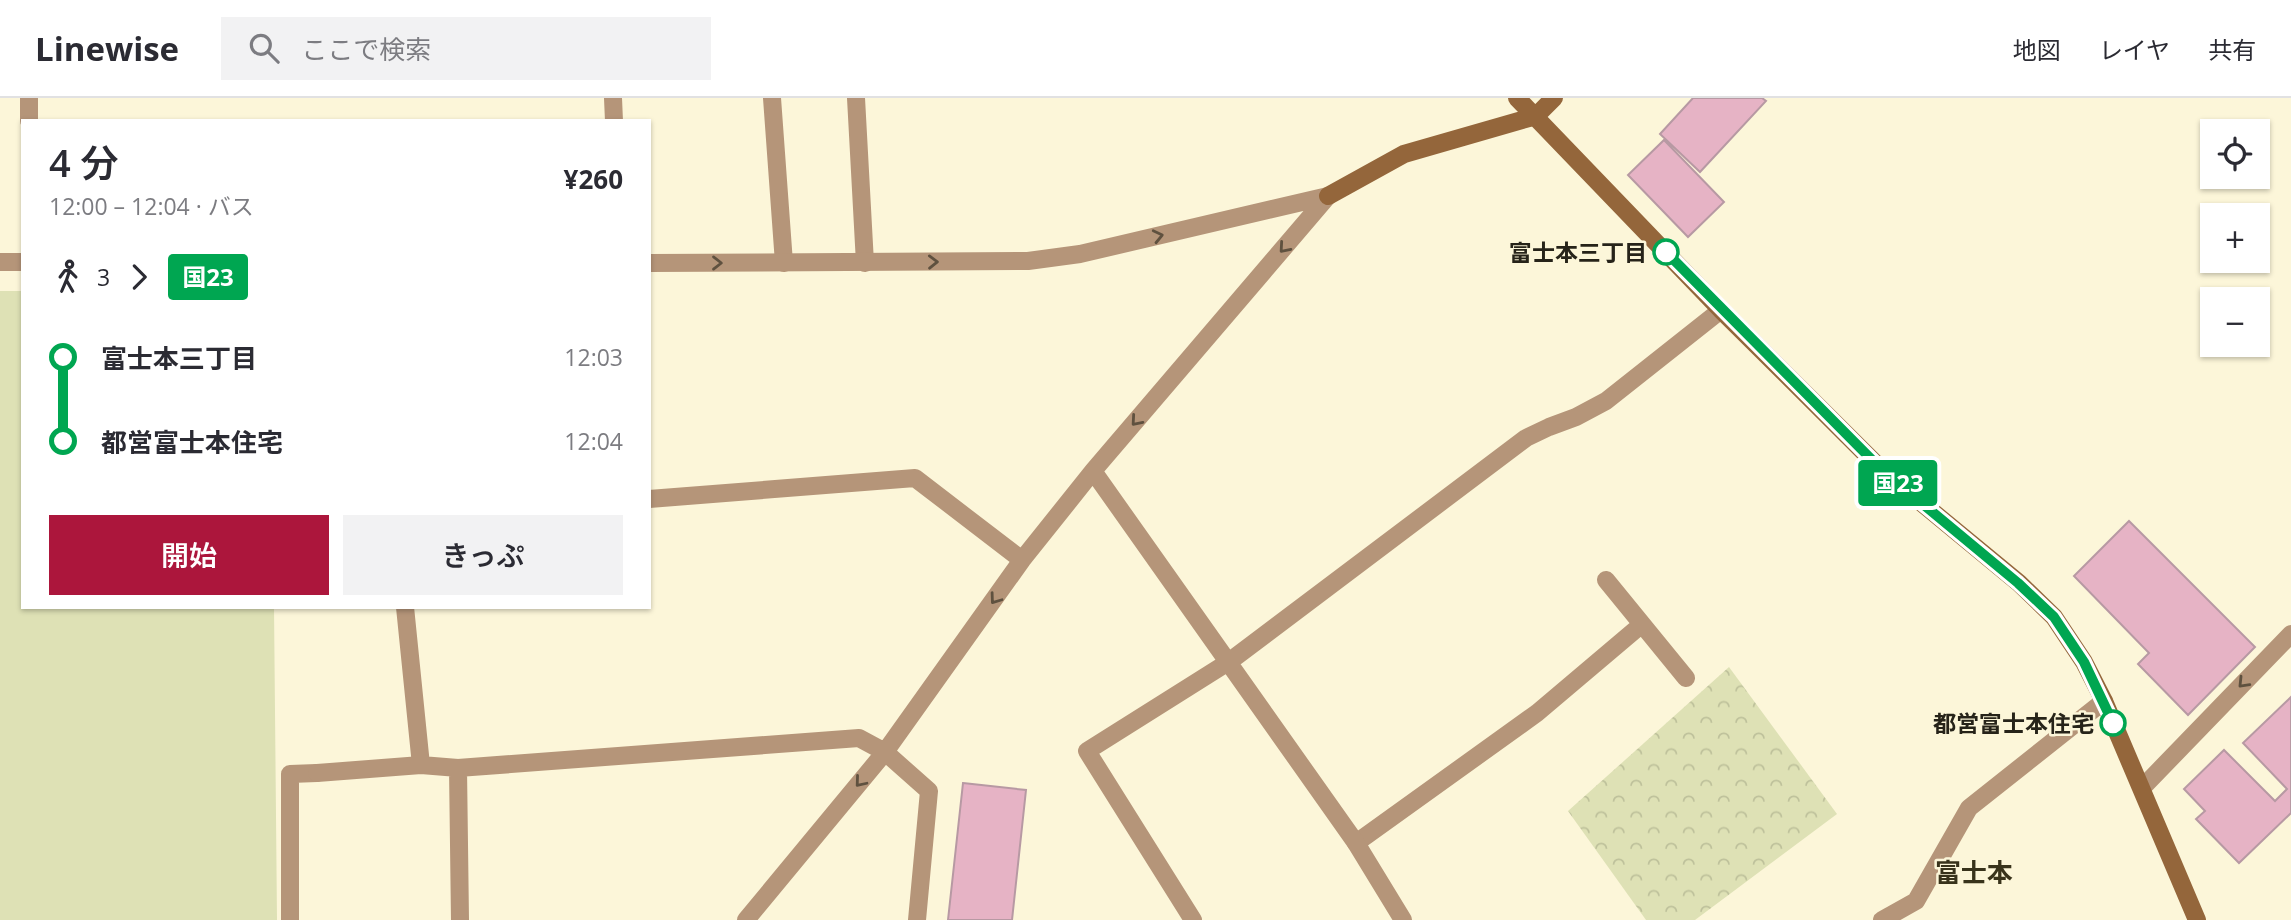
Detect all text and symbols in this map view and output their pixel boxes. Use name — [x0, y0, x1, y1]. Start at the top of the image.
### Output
search box — [221, 17, 711, 80]
text: Linewise — [35, 26, 179, 71]
icon: search — [245, 29, 283, 67]
text: ここで検索 — [301, 31, 431, 67]
text: 地図 — [2013, 33, 2061, 66]
text: レイヤ — [2099, 33, 2170, 66]
text: 共有 — [2208, 33, 2256, 66]
map controls — [2200, 119, 2270, 357]
button: locate — [2200, 119, 2270, 189]
text: 4 分 — [49, 136, 119, 188]
text: ¥260 — [564, 161, 623, 197]
text: 12:00 – 12:04 · バス — [49, 190, 254, 222]
button: + — [2200, 203, 2270, 273]
one-way arrow — [1152, 229, 1164, 244]
place label: 富士本三丁目 — [1509, 236, 1647, 268]
marker: 富士本三丁目 — [1653, 239, 1679, 265]
one-way arrow — [1280, 240, 1292, 253]
one-way arrow — [928, 254, 939, 270]
one-way arrow — [713, 255, 723, 271]
icon: walk — [49, 258, 87, 296]
icon: forward — [120, 258, 158, 296]
text: 国23 — [182, 260, 234, 293]
text: 3 — [97, 261, 110, 293]
button: − — [2200, 287, 2270, 357]
text: 富士本三丁目 — [101, 340, 257, 376]
text: 12:03 — [564, 341, 623, 373]
one-way arrow — [1132, 413, 1144, 426]
text: 都営富士本住宅 — [101, 424, 283, 460]
text: 12:04 — [564, 425, 623, 457]
line badge: 国23 — [1858, 460, 1938, 506]
text: 国23 — [1872, 466, 1924, 499]
button: 開始 — [49, 515, 329, 595]
button: きっぷ — [343, 515, 623, 595]
one-way arrow — [990, 591, 1003, 604]
one-way arrow — [2239, 675, 2252, 688]
place label: 都営富士本住宅 — [1933, 707, 2094, 739]
marker: 都営富士本住宅 — [2100, 710, 2126, 736]
one-way arrow — [856, 774, 868, 787]
district label: 富士本 — [1935, 854, 2013, 890]

